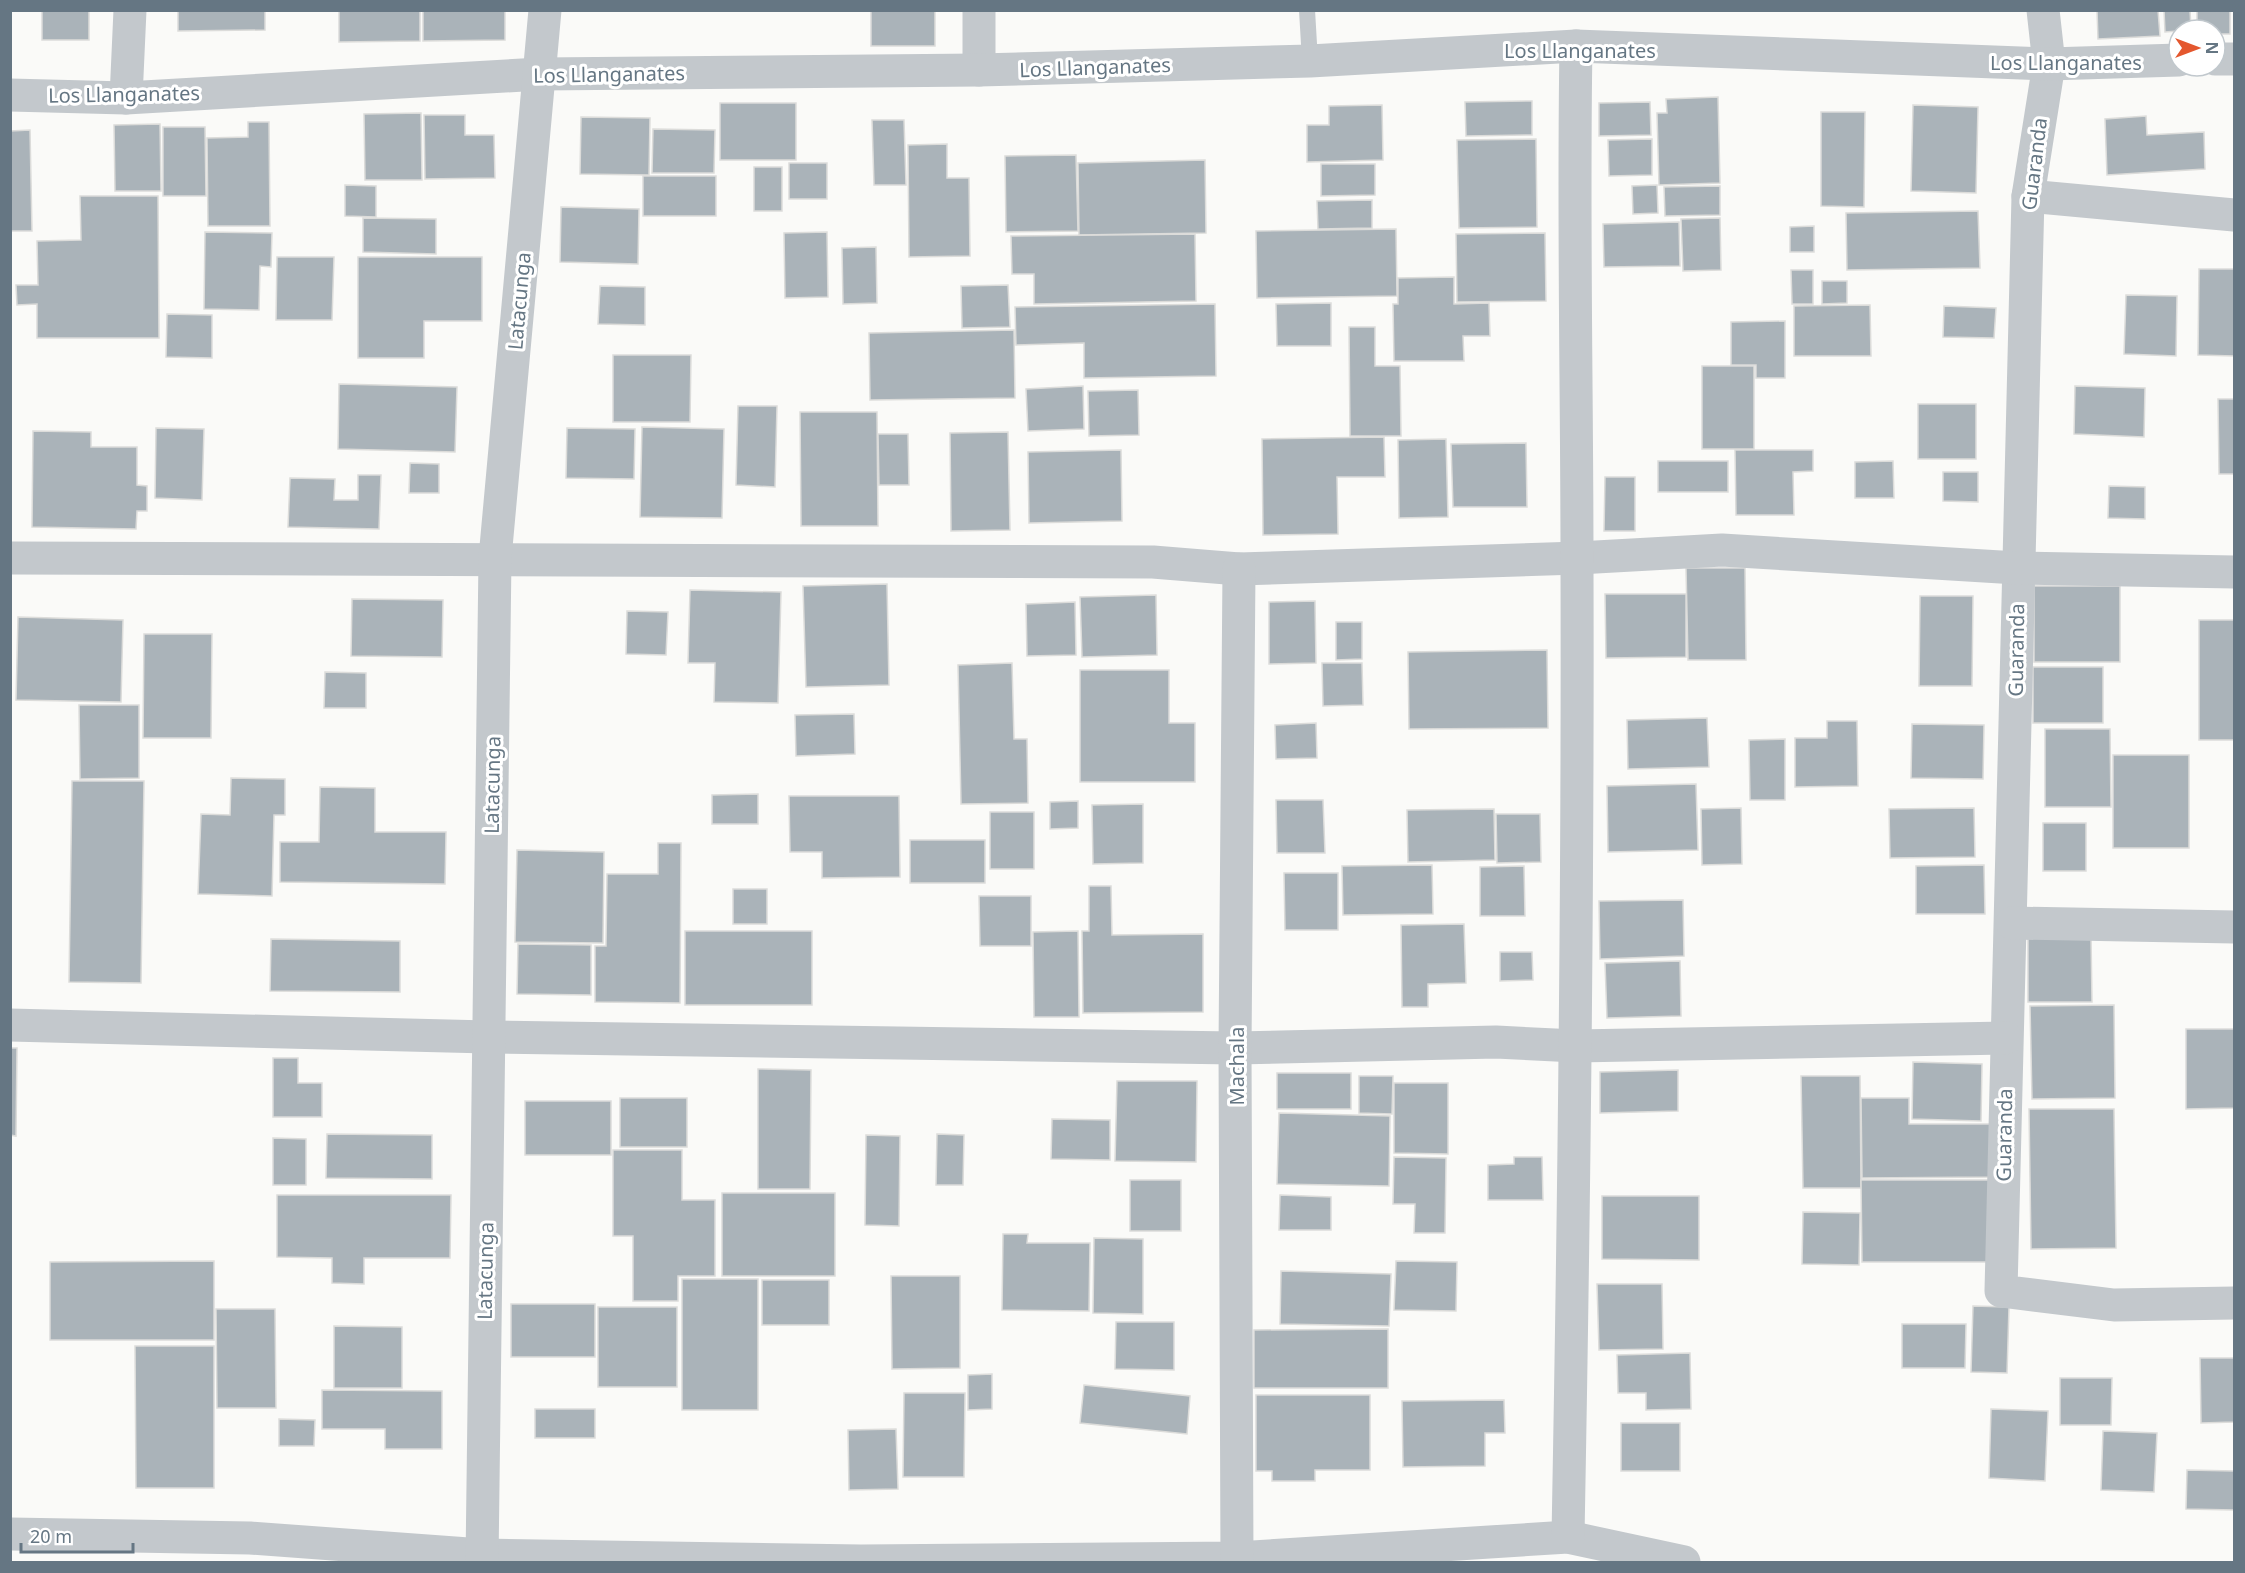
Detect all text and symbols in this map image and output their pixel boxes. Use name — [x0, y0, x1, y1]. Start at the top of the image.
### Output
north arrow — [2167, 18, 2227, 78]
street label: Los Llanganates — [1504, 37, 1656, 64]
text: N — [2201, 41, 2223, 55]
street label: Los Llanganates — [1990, 49, 2142, 76]
street label: Los Llanganates — [1019, 51, 1171, 83]
street label: Los Llanganates — [533, 59, 685, 89]
street label: Los Llanganates — [48, 79, 200, 109]
street label: Guaranda — [2015, 116, 2053, 212]
street label: Latacunga — [501, 251, 537, 351]
street label: Guaranda — [2002, 603, 2030, 697]
street label: Latacunga — [478, 736, 506, 834]
street label: Machala — [1223, 1027, 1250, 1105]
street label: Guaranda — [1990, 1088, 2018, 1182]
street label: Latacunga — [471, 1222, 499, 1320]
scale bar — [21, 1516, 134, 1554]
text: 20 m — [30, 1524, 72, 1548]

